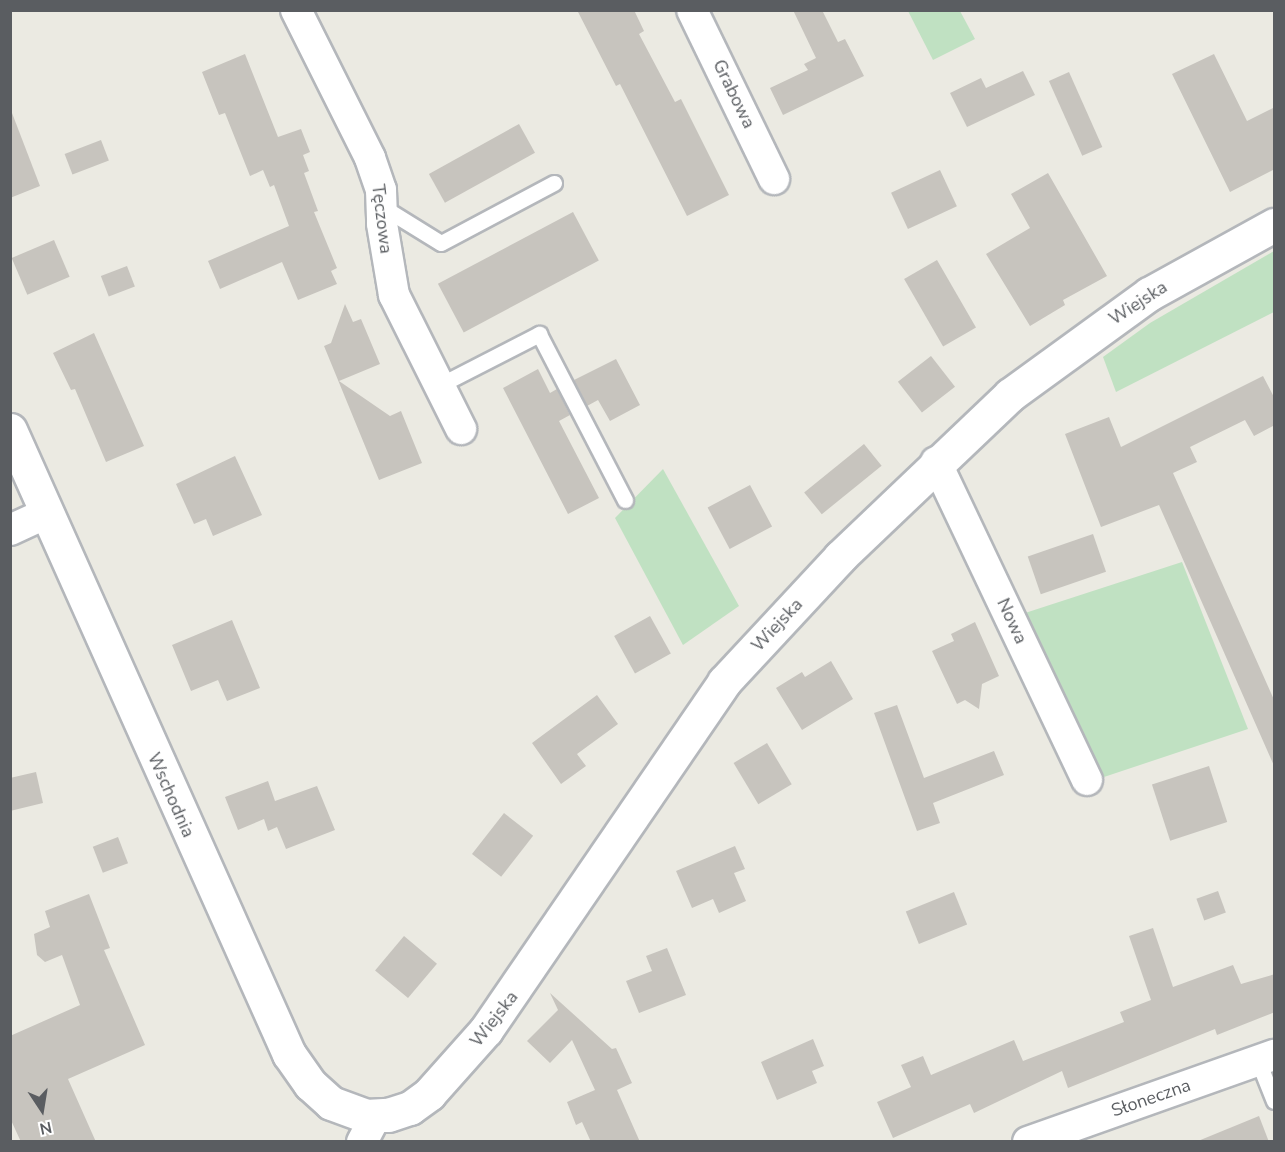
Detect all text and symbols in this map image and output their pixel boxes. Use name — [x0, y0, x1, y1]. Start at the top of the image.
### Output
street label: Grabowa — [708, 56, 760, 132]
street label: Tęczowa — [367, 183, 397, 255]
street label: Wiejska — [1105, 276, 1171, 330]
street label: Wiejska — [747, 594, 807, 656]
street label: Nowa — [992, 595, 1032, 647]
street label: Wschodnia — [143, 749, 199, 841]
street label: Wiejska — [466, 987, 522, 1051]
street label: Słoneczna — [1108, 1074, 1194, 1122]
north arrow — [12, 1080, 72, 1140]
text: N — [38, 1116, 54, 1140]

